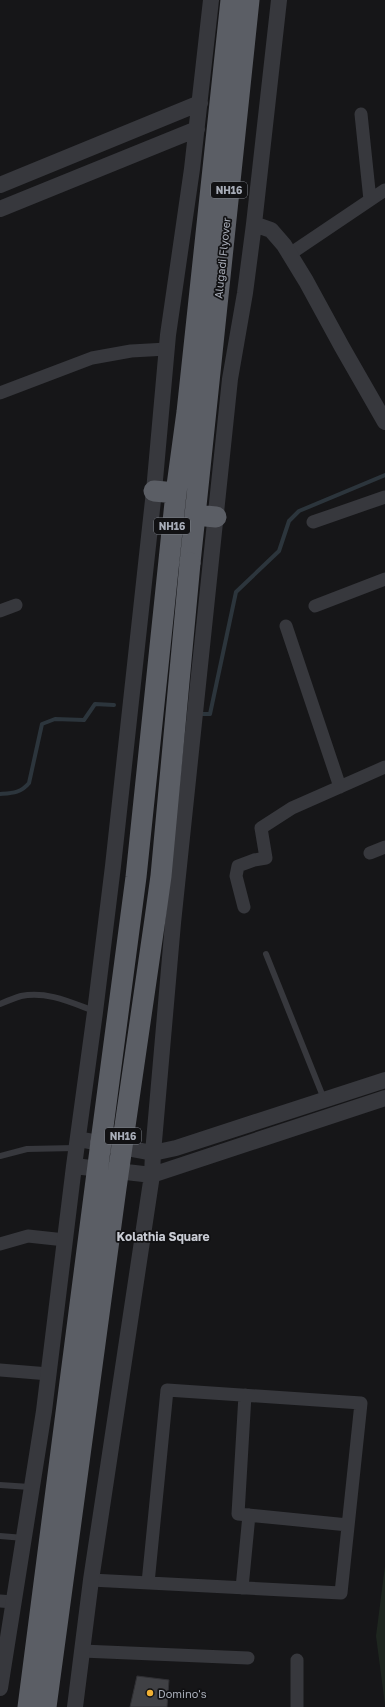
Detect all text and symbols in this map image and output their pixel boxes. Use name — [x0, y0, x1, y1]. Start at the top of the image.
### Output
road number: NH16 — [211, 182, 247, 198]
street label: Alugadi Flyover — [211, 216, 233, 299]
road number: NH16 — [154, 518, 190, 534]
road number: NH16 — [105, 1128, 141, 1144]
district label: Kolathia Square — [116, 1229, 210, 1244]
place label: Domino's — [158, 1687, 207, 1700]
marker: Domino's — [145, 1688, 155, 1698]

